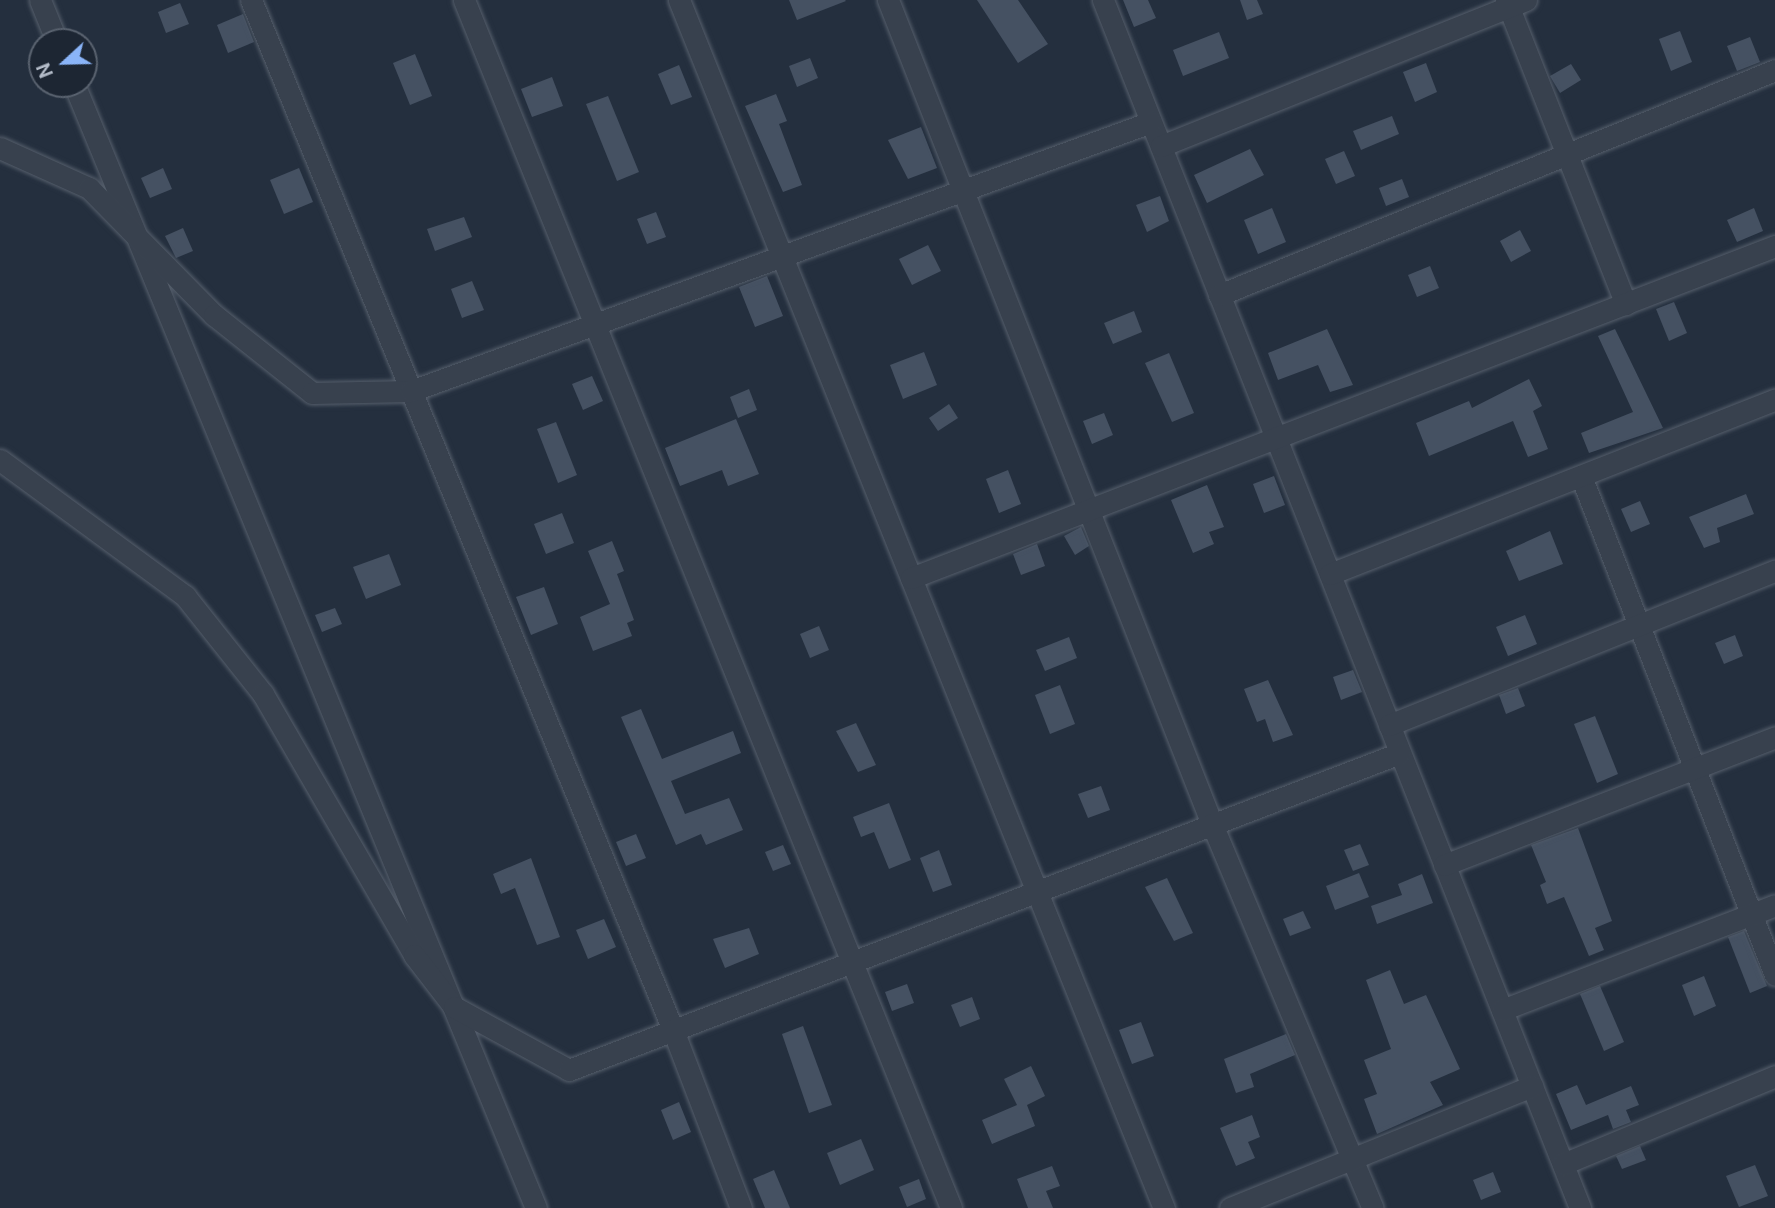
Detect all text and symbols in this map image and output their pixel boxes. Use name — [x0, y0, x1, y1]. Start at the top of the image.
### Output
north arrow — [28, 28, 98, 98]
text: N — [31, 59, 59, 81]

